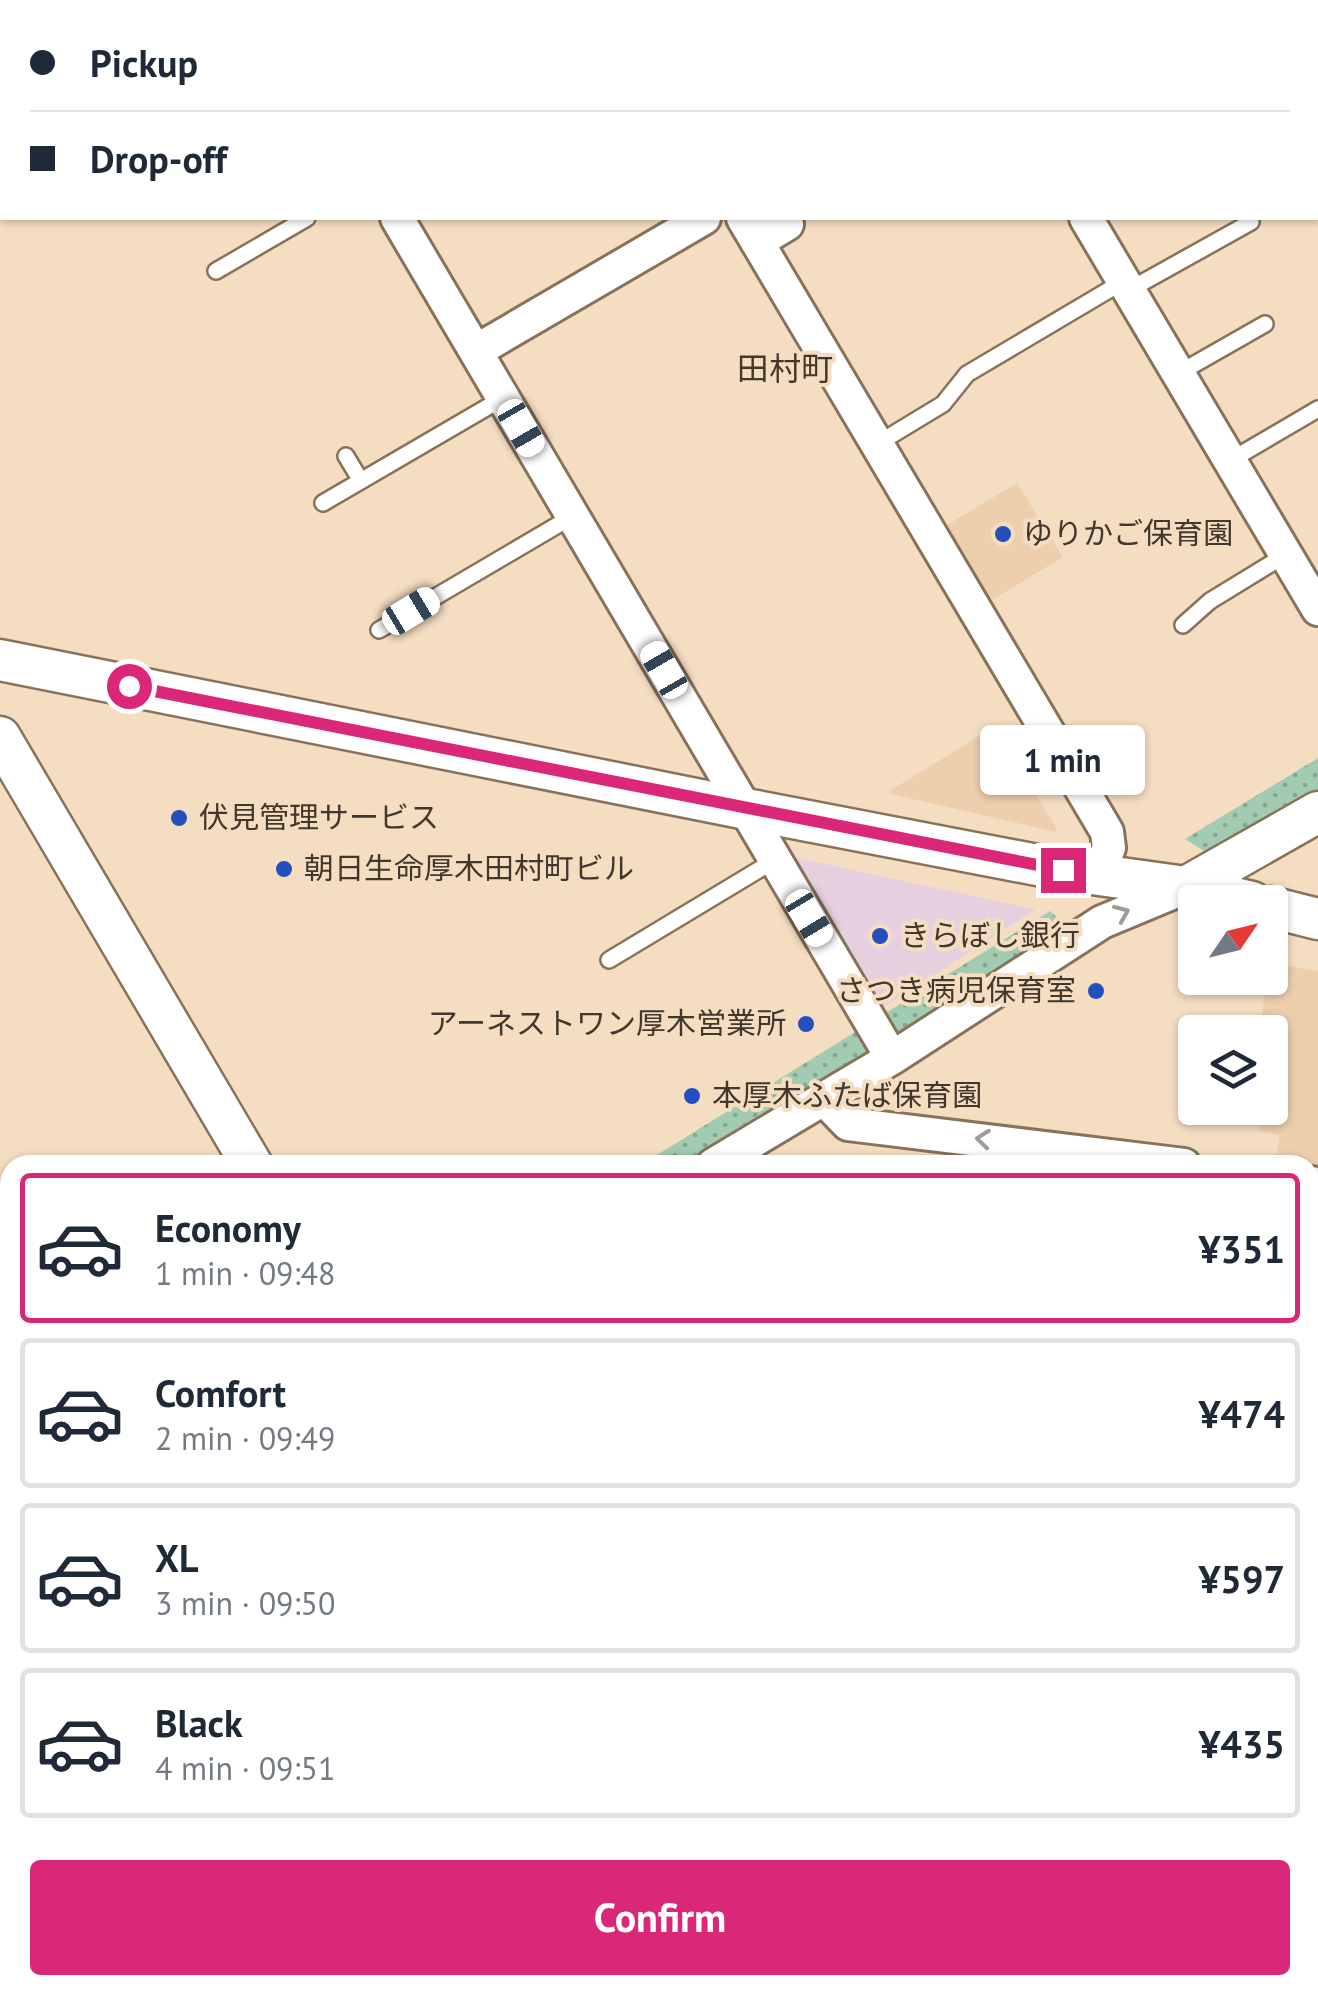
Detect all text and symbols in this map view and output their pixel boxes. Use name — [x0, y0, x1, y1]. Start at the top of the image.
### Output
text: Pickup — [90, 38, 198, 87]
text: Drop-off — [90, 134, 227, 183]
district label: 田村町 — [737, 347, 833, 389]
car — [493, 395, 549, 461]
place label: ゆりかご保育園 — [1023, 513, 1233, 552]
marker: ゆりかご保育園 — [992, 523, 1014, 545]
car — [378, 583, 444, 639]
car — [636, 637, 692, 703]
route start — [107, 664, 152, 709]
callout: 1 min — [980, 725, 1146, 795]
text: 1 min — [1023, 739, 1102, 781]
place label: 伏見管理サービス — [199, 797, 439, 836]
marker: 伏見管理サービス — [168, 807, 190, 829]
place label: 朝日生命厚木田村町ビル — [304, 848, 634, 887]
route end — [1041, 848, 1086, 893]
marker: 朝日生命厚木田村町ビル — [273, 858, 295, 880]
car — [781, 885, 837, 951]
north arrow — [1178, 885, 1288, 995]
map controls — [1178, 885, 1288, 1125]
one-way arrow — [1112, 905, 1130, 925]
place label: きらぼし銀行 — [900, 915, 1080, 954]
marker: きらぼし銀行 — [869, 925, 891, 947]
place label: さつき病児保育室 — [836, 970, 1076, 1009]
marker: さつき病児保育室 — [1085, 980, 1107, 1002]
place label: アーネストワン厚木営業所 — [428, 1003, 786, 1042]
marker: アーネストワン厚木営業所 — [795, 1013, 817, 1035]
button: layers — [1178, 1015, 1288, 1125]
place label: 本厚木ふたば保育園 — [712, 1075, 982, 1114]
marker: 本厚木ふたば保育園 — [681, 1085, 703, 1107]
one-way arrow — [975, 1129, 991, 1150]
icon: car — [35, 1203, 125, 1293]
text: Economy — [155, 1203, 301, 1252]
text: ¥351 — [1199, 1224, 1285, 1273]
text: 1 min · 09:48 — [155, 1252, 335, 1294]
icon: car — [35, 1368, 125, 1458]
text: Comfort — [155, 1368, 286, 1417]
text: ¥474 — [1199, 1389, 1285, 1438]
text: 2 min · 09:49 — [155, 1417, 335, 1459]
icon: car — [35, 1533, 125, 1623]
text: XL — [155, 1533, 199, 1582]
text: ¥597 — [1199, 1554, 1285, 1603]
text: 3 min · 09:50 — [155, 1582, 335, 1624]
icon: car — [35, 1698, 125, 1788]
text: Black — [155, 1698, 243, 1747]
text: ¥435 — [1199, 1719, 1285, 1768]
text: 4 min · 09:51 — [155, 1747, 335, 1789]
button: Confirm — [30, 1860, 1290, 1975]

